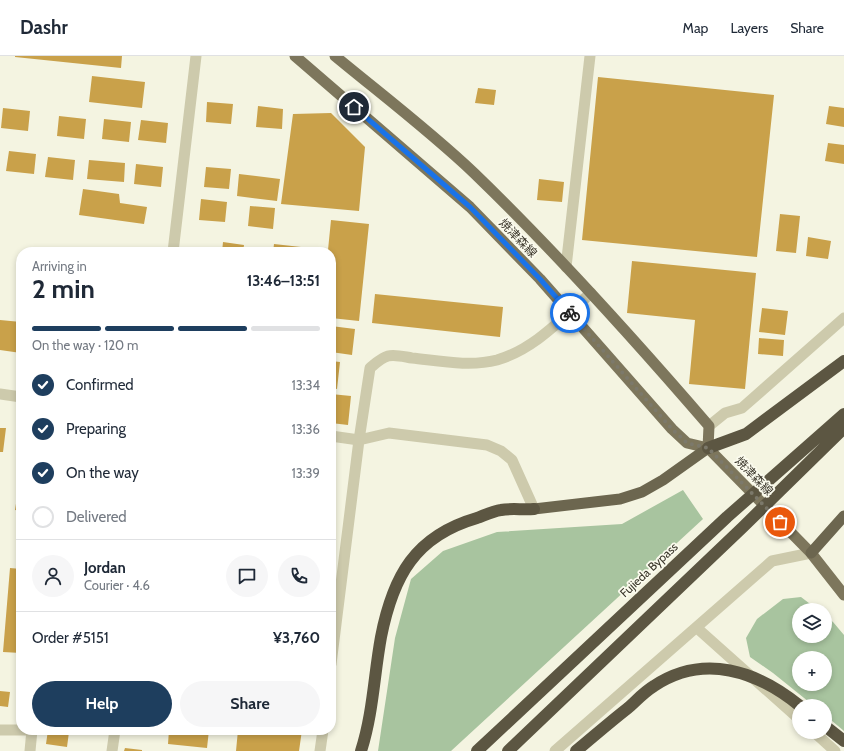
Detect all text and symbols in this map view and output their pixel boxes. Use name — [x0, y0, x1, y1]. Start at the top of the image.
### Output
text: Dashr — [20, 16, 68, 39]
text: Map — [683, 19, 708, 37]
text: Layers — [730, 19, 768, 37]
text: Share — [790, 19, 824, 37]
pin — [337, 90, 371, 124]
icon: home — [343, 96, 365, 118]
street label: 焼津森線 — [496, 215, 540, 260]
text: Arriving in — [32, 258, 87, 274]
text: 13:46–13:51 — [247, 272, 320, 290]
text: 2 min — [32, 273, 95, 305]
courier — [550, 293, 590, 333]
icon: bike — [559, 302, 581, 324]
text: On the way · 120 m — [32, 337, 138, 353]
icon: check — [32, 374, 54, 396]
text: Confirmed — [66, 376, 134, 394]
text: 13:34 — [291, 377, 320, 393]
icon: check — [32, 418, 54, 440]
text: Preparing — [66, 420, 126, 438]
text: 13:36 — [292, 421, 320, 437]
street label: 焼津森線 — [732, 453, 776, 498]
icon: check — [32, 462, 54, 484]
text: On the way — [66, 464, 139, 482]
text: 13:39 — [292, 465, 320, 481]
pin — [763, 505, 797, 539]
text: Delivered — [66, 508, 127, 526]
icon: bag — [769, 511, 791, 533]
street label: Fujieda Bypass — [617, 539, 681, 600]
button: person — [32, 555, 74, 597]
button: chat — [226, 555, 268, 597]
button: phone — [278, 555, 320, 597]
text: Jordan — [84, 559, 126, 577]
text: Courier · 4.6 — [84, 577, 150, 593]
map controls — [792, 603, 832, 739]
button: layers — [792, 603, 832, 643]
text: Order #5151 — [32, 629, 109, 647]
text: ¥3,760 — [273, 629, 320, 647]
button: + — [792, 651, 832, 691]
button: Help — [32, 681, 172, 727]
button: Share — [180, 681, 320, 727]
button: − — [792, 699, 832, 739]

